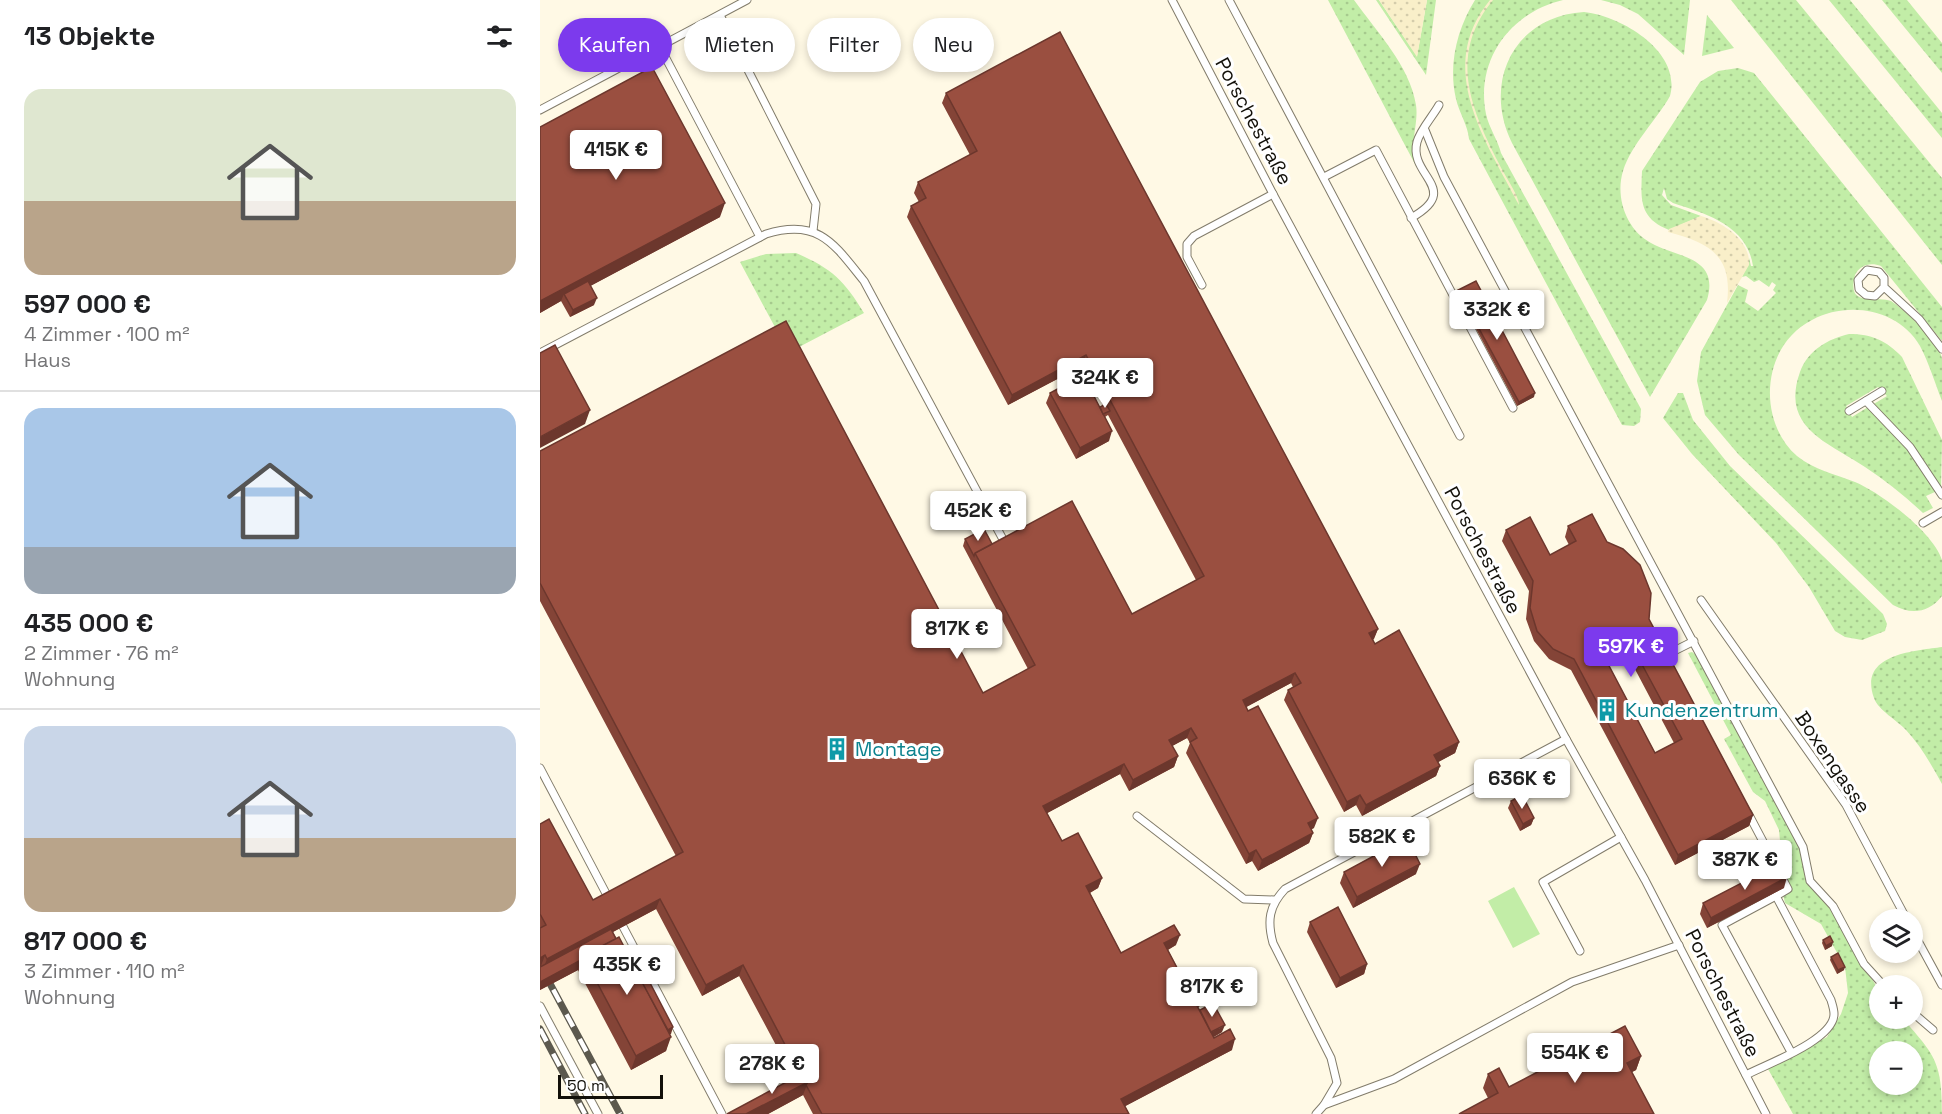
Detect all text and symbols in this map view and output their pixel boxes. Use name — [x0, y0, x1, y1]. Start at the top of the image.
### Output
chip: Kaufen — [558, 18, 672, 72]
chip: Mieten — [684, 18, 795, 72]
chip: Filter — [807, 18, 901, 72]
chip: Neu — [913, 18, 994, 72]
text: 13 Objekte — [24, 19, 155, 53]
icon: filters — [483, 20, 516, 53]
street label: Porschestraße — [1210, 53, 1298, 189]
icon: home — [216, 128, 324, 236]
pin: 415K € — [567, 130, 665, 181]
text: 415K € — [584, 136, 648, 162]
text: 597 000 € — [24, 287, 151, 321]
pin: 332K € — [1448, 290, 1546, 341]
text: 332K € — [1463, 296, 1531, 322]
text: 4 Zimmer · 100 m² — [24, 321, 190, 347]
text: Haus — [24, 347, 71, 373]
pin: 324K € — [1056, 358, 1154, 409]
text: 324K € — [1071, 364, 1139, 390]
icon: home — [216, 447, 324, 555]
street label: Porschestraße — [1439, 482, 1527, 618]
pin: 452K € — [929, 491, 1027, 542]
text: 452K € — [944, 497, 1012, 523]
text: 435 000 € — [24, 606, 153, 640]
pin: 817K € — [908, 609, 1006, 660]
text: 817K € — [925, 615, 989, 641]
pin: 597K € — [1582, 627, 1680, 678]
text: 597K € — [1598, 633, 1664, 659]
text: 2 Zimmer · 76 m² — [24, 640, 178, 666]
text: Wohnung — [24, 666, 115, 692]
building icon: Kundenzentrum — [1594, 697, 1620, 723]
place label: Kundenzentrum — [1625, 697, 1779, 723]
street label: Boxengasse — [1789, 706, 1877, 818]
building icon: Montage — [824, 736, 850, 762]
place label: Montage — [855, 736, 942, 762]
pin: 636K € — [1473, 759, 1571, 810]
icon: home — [216, 765, 324, 873]
text: 636K € — [1488, 765, 1556, 791]
pin: 582K € — [1333, 817, 1431, 868]
text: 582K € — [1348, 823, 1416, 849]
pin: 387K € — [1696, 840, 1794, 891]
text: 387K € — [1712, 846, 1778, 872]
map controls — [1869, 909, 1923, 1095]
button: layers — [1869, 909, 1923, 963]
text: 817 000 € — [24, 924, 147, 958]
street label: Porschestraße — [1679, 924, 1767, 1062]
pin: 435K € — [578, 945, 676, 996]
text: 435K € — [593, 951, 661, 977]
text: 3 Zimmer · 110 m² — [24, 958, 185, 984]
pin: 817K € — [1163, 967, 1261, 1018]
text: 817K € — [1180, 973, 1244, 999]
button: + — [1869, 975, 1923, 1029]
text: Wohnung — [24, 984, 115, 1010]
pin: 554K € — [1526, 1033, 1624, 1084]
text: 554K € — [1541, 1039, 1609, 1065]
button: − — [1869, 1041, 1923, 1095]
pin: 278K € — [723, 1044, 821, 1095]
text: 278K € — [739, 1050, 805, 1076]
scale bar — [558, 1072, 663, 1100]
text: 50 m — [567, 1075, 605, 1096]

